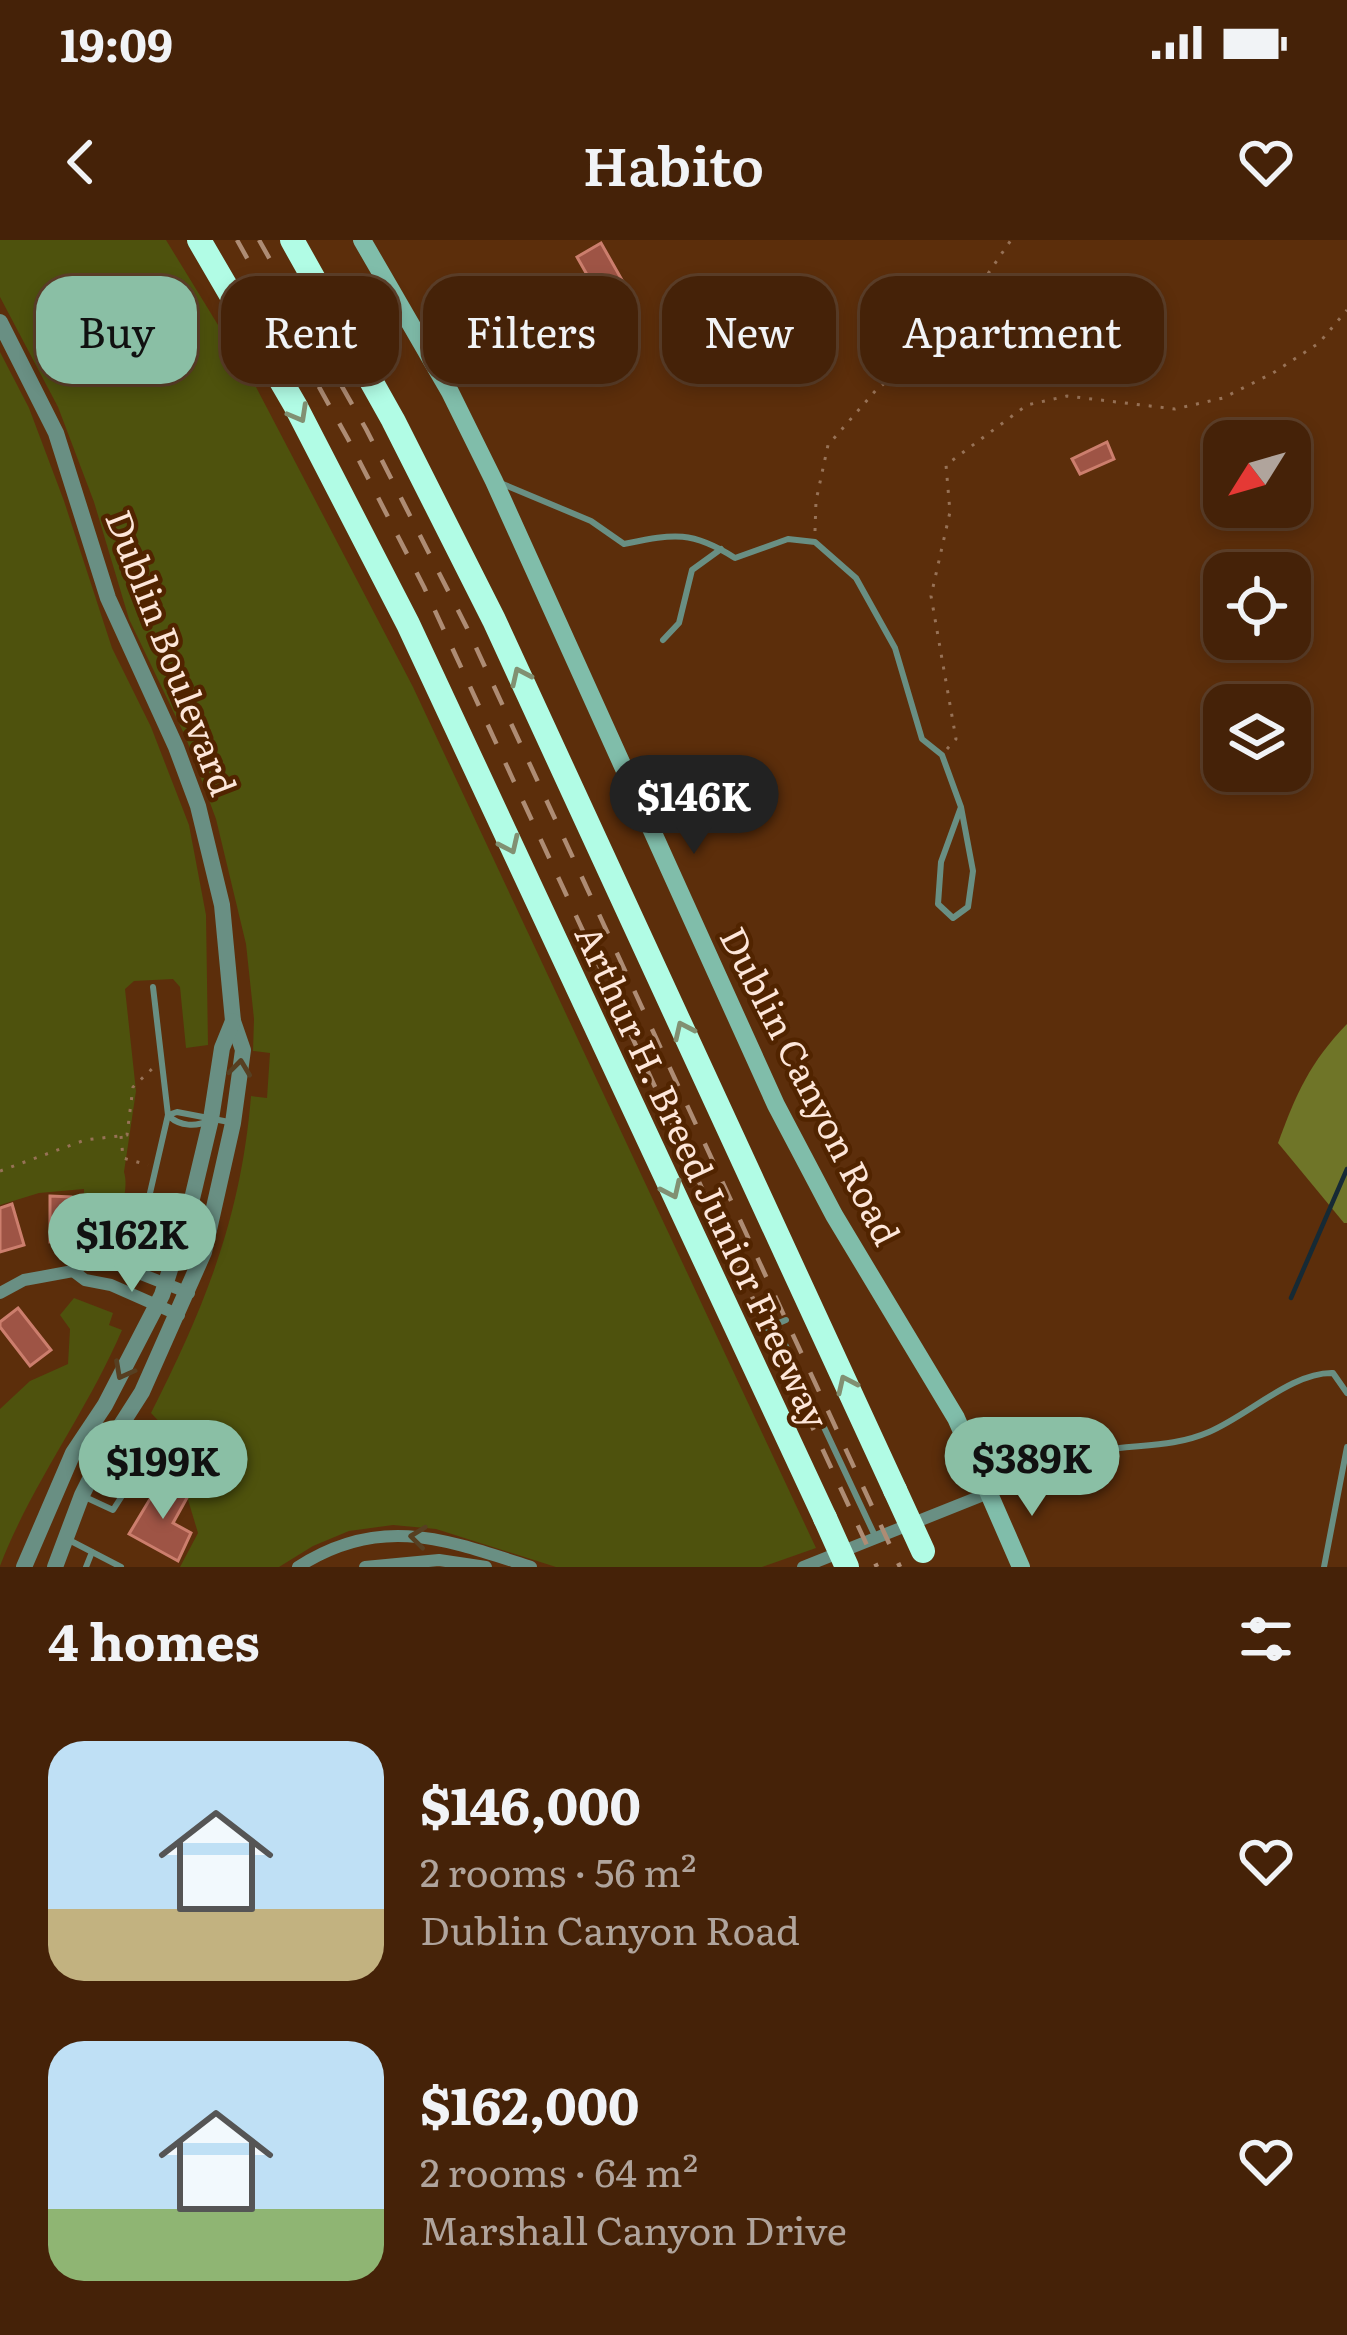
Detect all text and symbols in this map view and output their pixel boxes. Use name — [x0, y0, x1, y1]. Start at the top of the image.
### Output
text: 19:09 — [60, 9, 173, 76]
text: Habito — [583, 122, 764, 203]
icon: back — [48, 129, 114, 195]
icon: heart — [1233, 129, 1299, 195]
chip: Buy — [36, 276, 197, 384]
chip: Rent — [221, 276, 399, 384]
chip: Filters — [423, 276, 638, 384]
chip: New — [662, 276, 836, 384]
chip: Apartment — [860, 276, 1164, 384]
one-way arrow — [285, 402, 308, 423]
north arrow — [1203, 420, 1311, 528]
map controls — [1203, 420, 1311, 792]
street label: Dublin Boulevard — [94, 502, 252, 802]
button: locate — [1203, 552, 1311, 660]
one-way arrow — [510, 667, 534, 688]
button: layers — [1203, 684, 1311, 792]
pin: $146K — [610, 755, 778, 857]
text: $146K — [637, 765, 751, 823]
one-way arrow — [496, 833, 519, 854]
street label: Arthur H. Breed Junior Freeway — [564, 915, 844, 1437]
street label: Dublin Canyon Road — [709, 917, 915, 1253]
one-way arrow — [674, 1021, 697, 1042]
one-way arrow — [226, 1059, 252, 1078]
one-way arrow — [658, 1178, 681, 1199]
pin: $162K — [48, 1193, 216, 1295]
text: $162K — [75, 1203, 189, 1261]
one-way arrow — [114, 1358, 137, 1380]
one-way arrow — [837, 1375, 860, 1396]
pin: $389K — [948, 1417, 1116, 1519]
pin: $199K — [79, 1420, 247, 1522]
text: $389K — [972, 1427, 1092, 1485]
text: $199K — [106, 1430, 220, 1488]
one-way arrow — [408, 1524, 428, 1550]
text: 4 homes — [48, 1601, 260, 1677]
icon: filters — [1233, 1606, 1299, 1672]
text: $146,000 — [420, 1765, 641, 1841]
icon: home — [144, 1789, 288, 1933]
icon: heart — [1233, 1828, 1299, 1894]
text: 2 rooms · 56 m² — [420, 1841, 696, 1899]
text: Dublin Canyon Road — [420, 1899, 800, 1957]
text: $162,000 — [420, 2065, 640, 2141]
icon: home — [144, 2089, 288, 2233]
icon: heart — [1233, 2128, 1299, 2194]
text: 2 rooms · 64 m² — [420, 2141, 698, 2199]
text: Marshall Canyon Drive — [420, 2199, 847, 2257]

